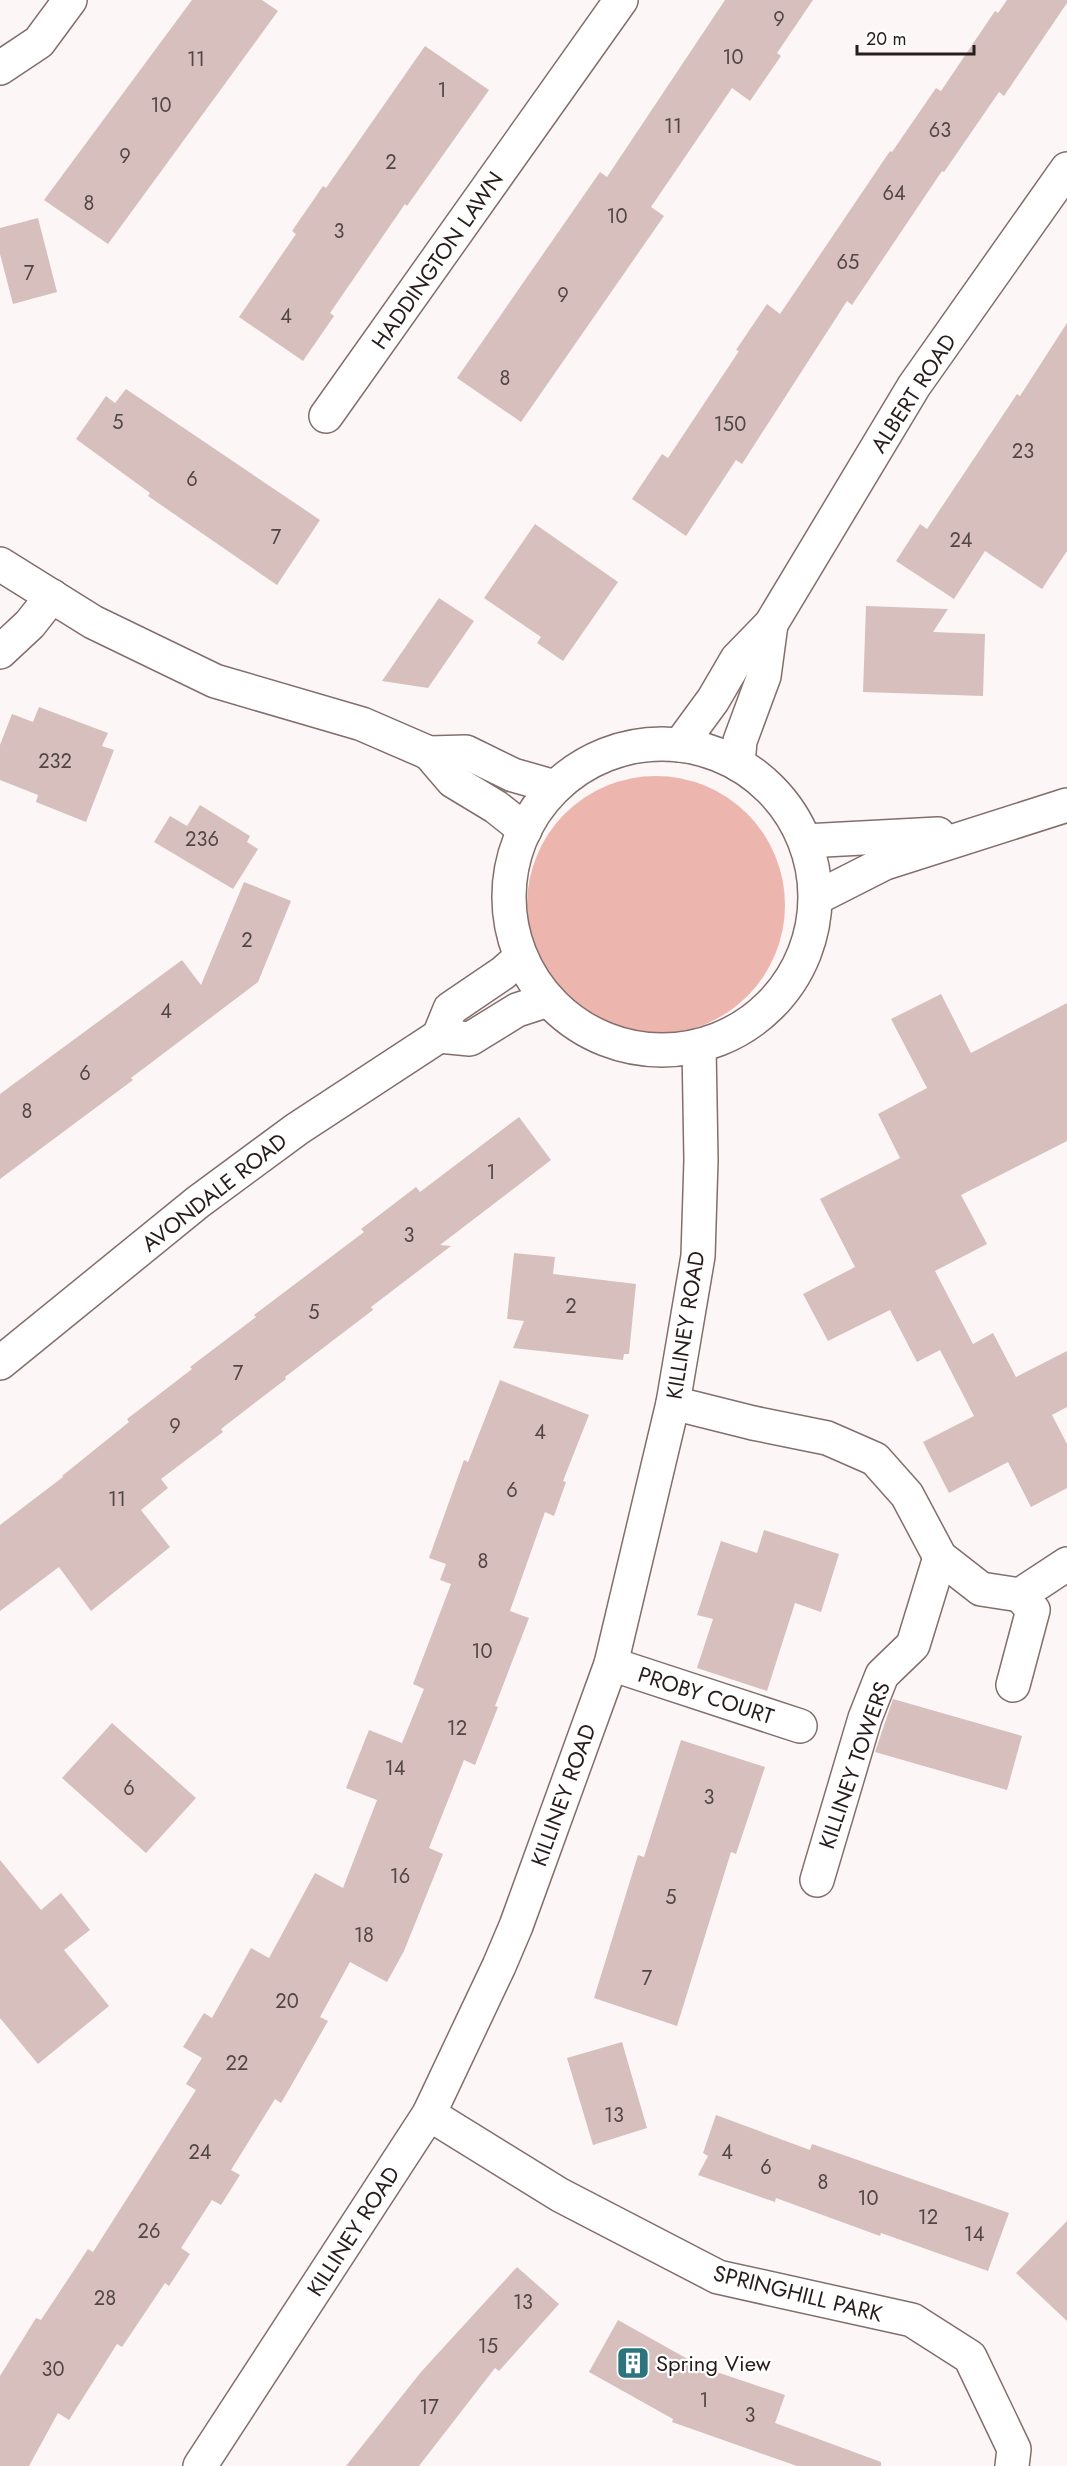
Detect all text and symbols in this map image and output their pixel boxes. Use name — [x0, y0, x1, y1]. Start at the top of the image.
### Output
house number: 9 — [773, 5, 785, 34]
scale bar — [857, 18, 974, 56]
text: 20 m — [866, 26, 906, 52]
house number: 10 — [723, 43, 744, 72]
house number: 11 — [187, 45, 205, 74]
house number: 1 — [438, 76, 447, 105]
house number: 10 — [151, 91, 172, 120]
house number: 11 — [664, 112, 682, 141]
house number: 63 — [929, 116, 951, 145]
house number: 9 — [119, 142, 131, 171]
house number: 2 — [385, 148, 397, 177]
street label: HADDINGTON LAWN — [363, 164, 511, 356]
house number: 64 — [882, 179, 906, 208]
house number: 8 — [84, 189, 94, 218]
house number: 10 — [607, 202, 628, 231]
house number: 3 — [334, 217, 345, 246]
house number: 65 — [837, 248, 859, 277]
house number: 7 — [24, 259, 35, 288]
house number: 9 — [557, 281, 569, 310]
house number: 4 — [280, 302, 292, 331]
street label: ALBERT ROAD — [862, 327, 964, 459]
house number: 8 — [500, 364, 510, 393]
house number: 5 — [112, 408, 124, 437]
house number: 150 — [714, 410, 746, 439]
house number: 23 — [1012, 437, 1034, 466]
house number: 6 — [186, 465, 198, 494]
house number: 7 — [271, 523, 282, 552]
house number: 24 — [949, 526, 973, 555]
house number: 232 — [38, 747, 72, 776]
house number: 236 — [185, 825, 219, 854]
house number: 2 — [241, 926, 253, 955]
house number: 4 — [160, 997, 172, 1026]
house number: 6 — [79, 1059, 91, 1088]
house number: 8 — [22, 1097, 32, 1126]
street label: AVONDALE ROAD — [134, 1125, 294, 1259]
house number: 1 — [487, 1158, 496, 1187]
house number: 3 — [404, 1221, 415, 1250]
street label: KILLINEY ROAD — [657, 1249, 713, 1401]
house number: 2 — [565, 1292, 577, 1321]
house number: 5 — [308, 1298, 320, 1327]
house number: 7 — [233, 1359, 244, 1388]
house number: 9 — [169, 1412, 181, 1441]
house number: 4 — [534, 1418, 546, 1447]
house number: 6 — [506, 1476, 518, 1505]
house number: 11 — [108, 1485, 126, 1514]
house number: 8 — [478, 1547, 488, 1576]
house number: 10 — [472, 1637, 493, 1666]
street label: PROBY COURT — [634, 1658, 779, 1732]
street label: KILLINEY TOWERS — [810, 1677, 898, 1853]
house number: 12 — [447, 1714, 467, 1743]
street label: KILLINEY ROAD — [522, 1719, 604, 1871]
house number: 14 — [385, 1754, 406, 1783]
house number: 6 — [123, 1774, 135, 1803]
house number: 3 — [704, 1783, 715, 1812]
house number: 16 — [390, 1862, 410, 1891]
house number: 5 — [665, 1883, 677, 1912]
house number: 18 — [354, 1921, 374, 1950]
house number: 7 — [642, 1964, 653, 1993]
house number: 20 — [275, 1987, 299, 2016]
house number: 22 — [226, 2049, 248, 2078]
house number: 13 — [604, 2101, 624, 2130]
house number: 24 — [188, 2138, 212, 2167]
house number: 4 — [721, 2138, 733, 2167]
house number: 6 — [760, 2153, 772, 2182]
street label: KILLINEY ROAD — [299, 2160, 407, 2302]
house number: 8 — [818, 2168, 828, 2197]
house number: 10 — [858, 2184, 879, 2213]
house number: 12 — [918, 2203, 938, 2232]
house number: 26 — [138, 2217, 160, 2246]
house number: 14 — [964, 2220, 985, 2249]
street label: SPRINGHILL PARK — [710, 2257, 886, 2330]
house number: 28 — [94, 2284, 116, 2313]
house number: 13 — [513, 2288, 533, 2317]
house number: 15 — [478, 2332, 498, 2361]
building icon: Spring View — [615, 2345, 651, 2381]
place label: Spring View — [656, 2347, 771, 2379]
house number: 30 — [42, 2355, 64, 2384]
house number: 1 — [700, 2386, 709, 2415]
house number: 17 — [419, 2393, 439, 2422]
house number: 3 — [745, 2401, 756, 2430]

